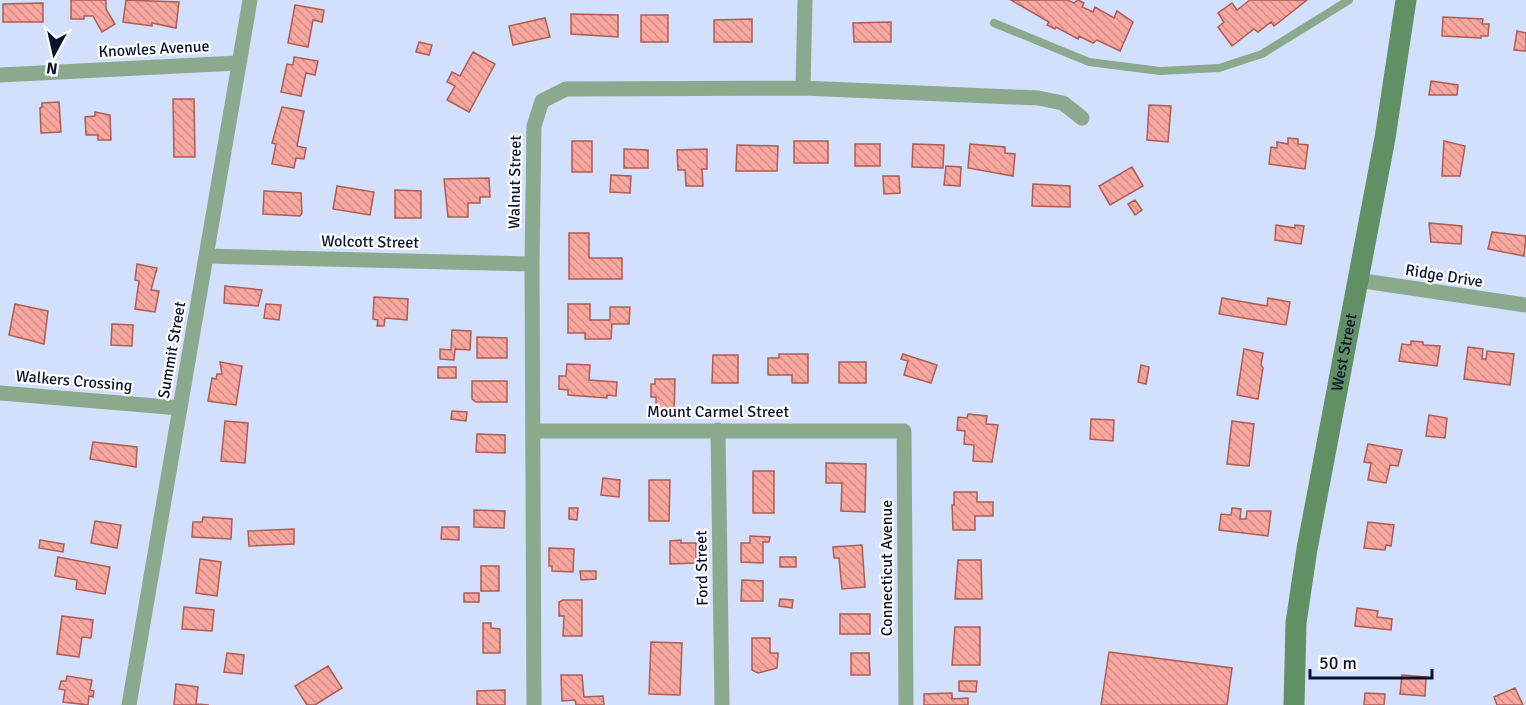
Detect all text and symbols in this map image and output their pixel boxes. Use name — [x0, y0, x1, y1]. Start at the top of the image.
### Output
north arrow — [24, 24, 84, 84]
street label: Knowles Avenue — [98, 36, 210, 62]
text: N — [45, 57, 59, 79]
street label: Walnut Street — [504, 134, 526, 229]
street label: Wolcott Street — [321, 231, 419, 253]
street label: Ridge Drive — [1404, 260, 1484, 292]
street label: Summit Street — [154, 300, 190, 400]
street label: West Street — [1327, 311, 1362, 393]
street label: Walkers Crossing — [15, 366, 133, 396]
street label: Mount Carmel Street — [647, 402, 789, 422]
street label: Connecticut Avenue — [877, 500, 897, 636]
street label: Ford Street — [691, 530, 713, 606]
scale bar — [1310, 642, 1432, 680]
text: 50 m — [1319, 652, 1357, 674]

